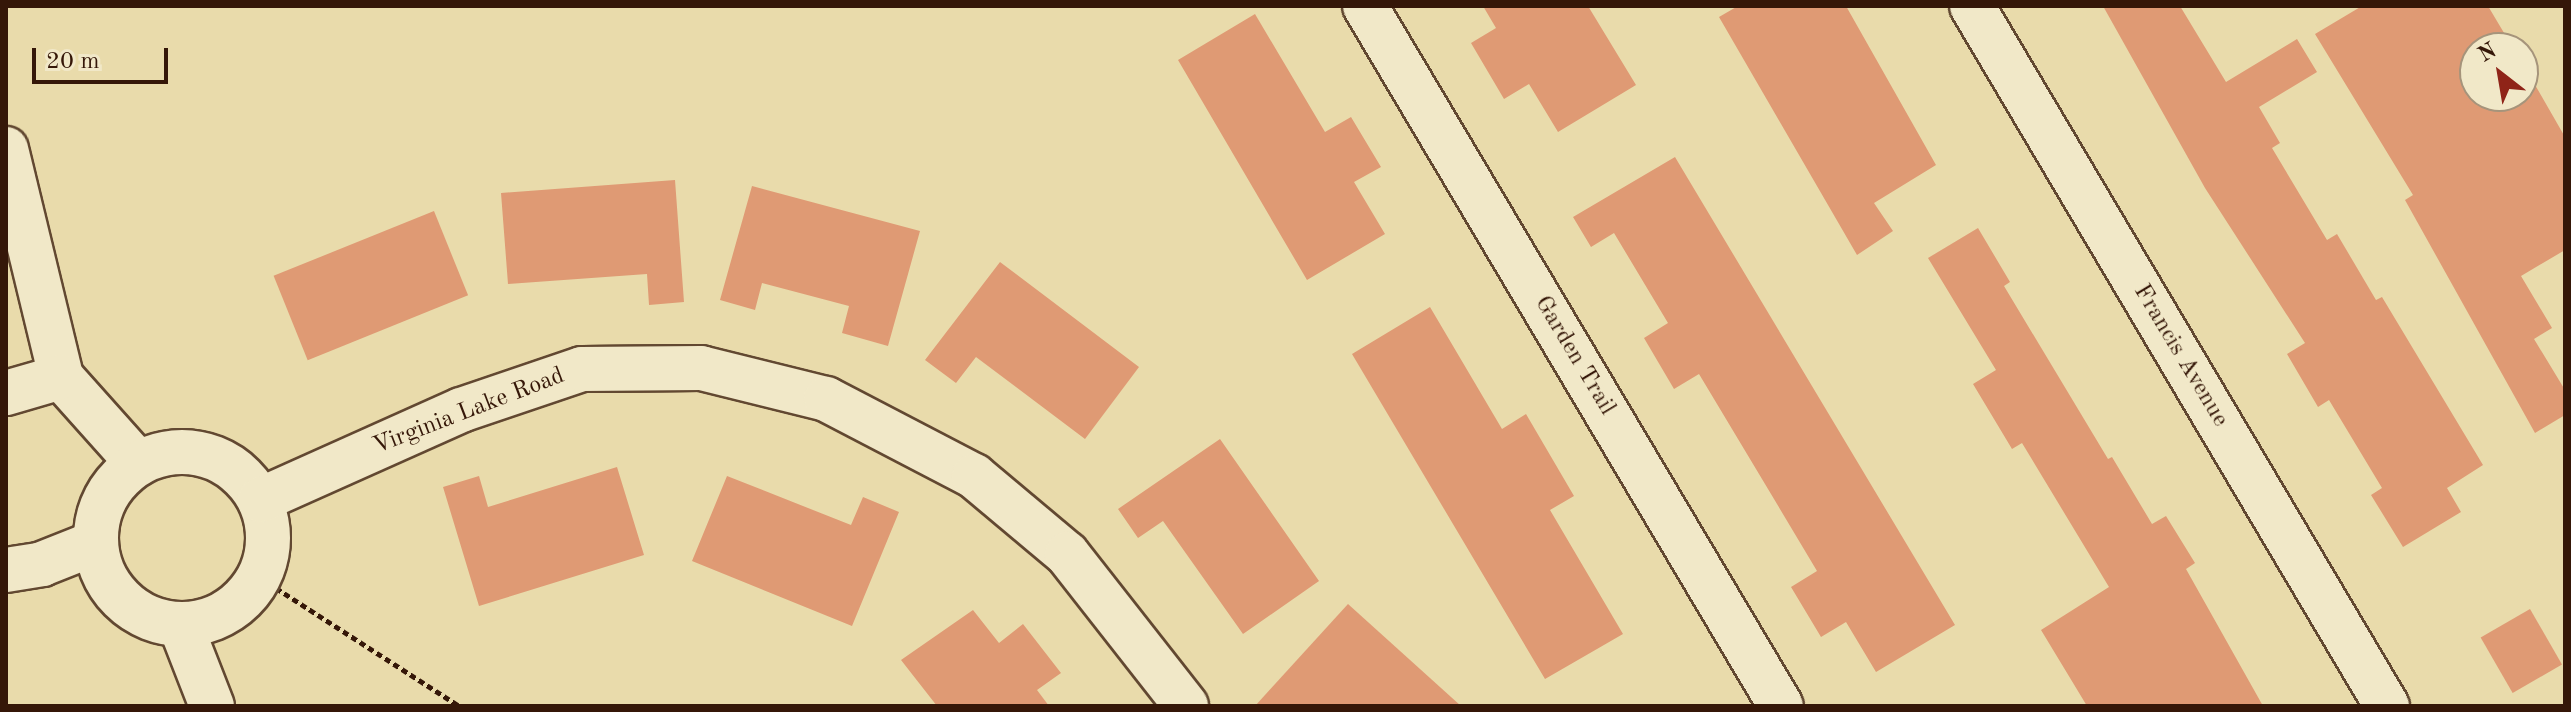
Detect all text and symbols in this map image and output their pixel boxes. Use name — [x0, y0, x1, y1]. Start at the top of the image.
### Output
scale bar — [36, 32, 172, 82]
north arrow — [2459, 32, 2539, 112]
text: N — [2475, 39, 2501, 67]
text: 20 m — [46, 50, 100, 74]
street label: Francis Avenue — [2126, 280, 2234, 432]
street label: Garden Trail — [1527, 291, 1621, 421]
street label: Virginia Lake Road — [369, 362, 569, 462]

